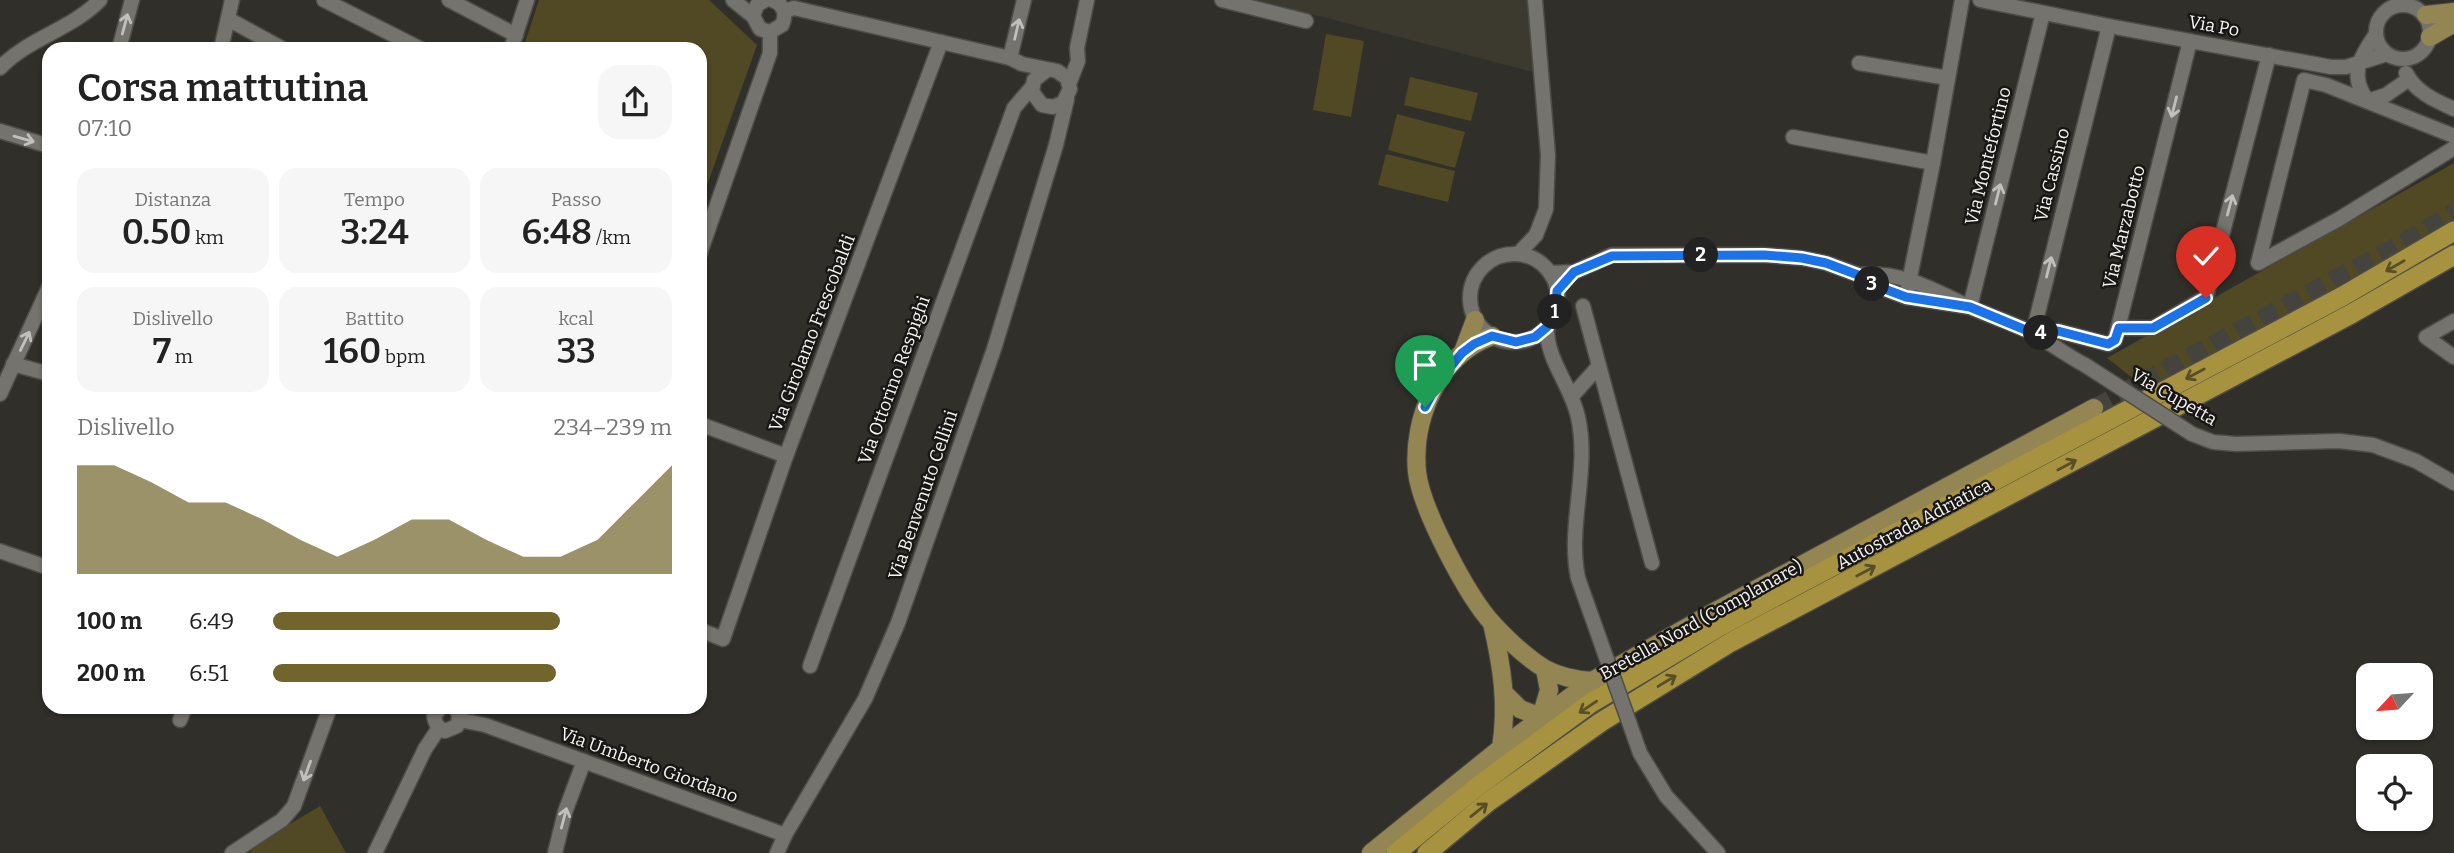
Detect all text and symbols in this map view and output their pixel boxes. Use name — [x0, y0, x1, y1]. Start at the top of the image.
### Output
street label: Via Po — [2187, 11, 2241, 41]
one-way arrow — [120, 14, 133, 36]
one-way arrow — [1011, 18, 1024, 41]
text: Corsa mattutina — [77, 65, 368, 111]
button: share — [598, 65, 672, 139]
street label: Via Montefortino — [1960, 85, 2016, 227]
one-way arrow — [2167, 96, 2180, 118]
text: 07:10 — [77, 114, 132, 142]
street label: Via Cassino — [2030, 126, 2074, 224]
one-way arrow — [13, 133, 35, 146]
street label: Via Marzabotto — [2098, 163, 2150, 291]
one-way arrow — [1992, 183, 2005, 205]
text: Distanza — [134, 188, 211, 211]
text: Tempo — [344, 188, 405, 211]
text: Passo — [551, 188, 601, 211]
one-way arrow — [2224, 194, 2237, 217]
text: 0.50 — [122, 211, 192, 253]
text: 3:24 — [340, 211, 409, 253]
text: 6:48 — [522, 211, 592, 253]
text: km — [192, 226, 224, 249]
text: /km — [592, 226, 631, 249]
pin — [2176, 226, 2236, 298]
street label: Via Girolamo Frescobaldi — [764, 231, 860, 435]
icon: check — [2187, 237, 2225, 275]
pin: 2 — [1684, 238, 1718, 272]
text: 2 — [1695, 243, 1706, 266]
one-way arrow — [2043, 256, 2056, 279]
one-way arrow — [2386, 259, 2406, 273]
pin: 3 — [1854, 266, 1890, 302]
text: 3 — [1866, 272, 1877, 295]
street label: Via Ottorino Respighi — [853, 293, 935, 467]
pin: 1 — [1538, 294, 1572, 330]
text: 1 — [1550, 300, 1559, 323]
text: Dislivello — [132, 307, 213, 330]
text: Battito — [345, 307, 404, 330]
text: kcal — [558, 307, 594, 330]
pin: 4 — [2024, 316, 2058, 350]
text: 4 — [2035, 321, 2046, 344]
text: 7 — [153, 330, 171, 372]
text: 160 — [323, 330, 381, 372]
text: 33 — [556, 330, 596, 372]
one-way arrow — [18, 331, 32, 352]
pin — [1395, 335, 1455, 407]
text: m — [171, 345, 193, 368]
text: bpm — [381, 345, 426, 368]
icon: arrive — [1406, 346, 1444, 384]
street label: Via Cupetta — [2127, 364, 2221, 431]
one-way arrow — [2186, 368, 2206, 382]
street label: Via Benvenuto Cellini — [884, 407, 962, 583]
text: Dislivello — [77, 413, 175, 441]
text: 234–239 m — [553, 413, 672, 441]
one-way arrow — [2056, 458, 2077, 471]
street label: Autostrada Adriatica — [1833, 474, 1996, 574]
street label: Bretella Nord (Complanare) — [1596, 555, 1806, 685]
one-way arrow — [1855, 564, 1876, 578]
text: 100 m — [77, 607, 142, 635]
text: 6:49 — [189, 607, 234, 635]
text: 200 m — [77, 659, 145, 687]
text: 6:51 — [189, 659, 229, 687]
north arrow — [2356, 663, 2432, 740]
map controls — [2356, 663, 2433, 831]
one-way arrow — [1657, 674, 1676, 689]
one-way arrow — [1578, 700, 1598, 714]
street label: Via Umberto Giordano — [557, 723, 741, 807]
button: locate — [2356, 754, 2433, 831]
one-way arrow — [300, 760, 312, 782]
one-way arrow — [1470, 802, 1488, 817]
one-way arrow — [558, 808, 571, 830]

